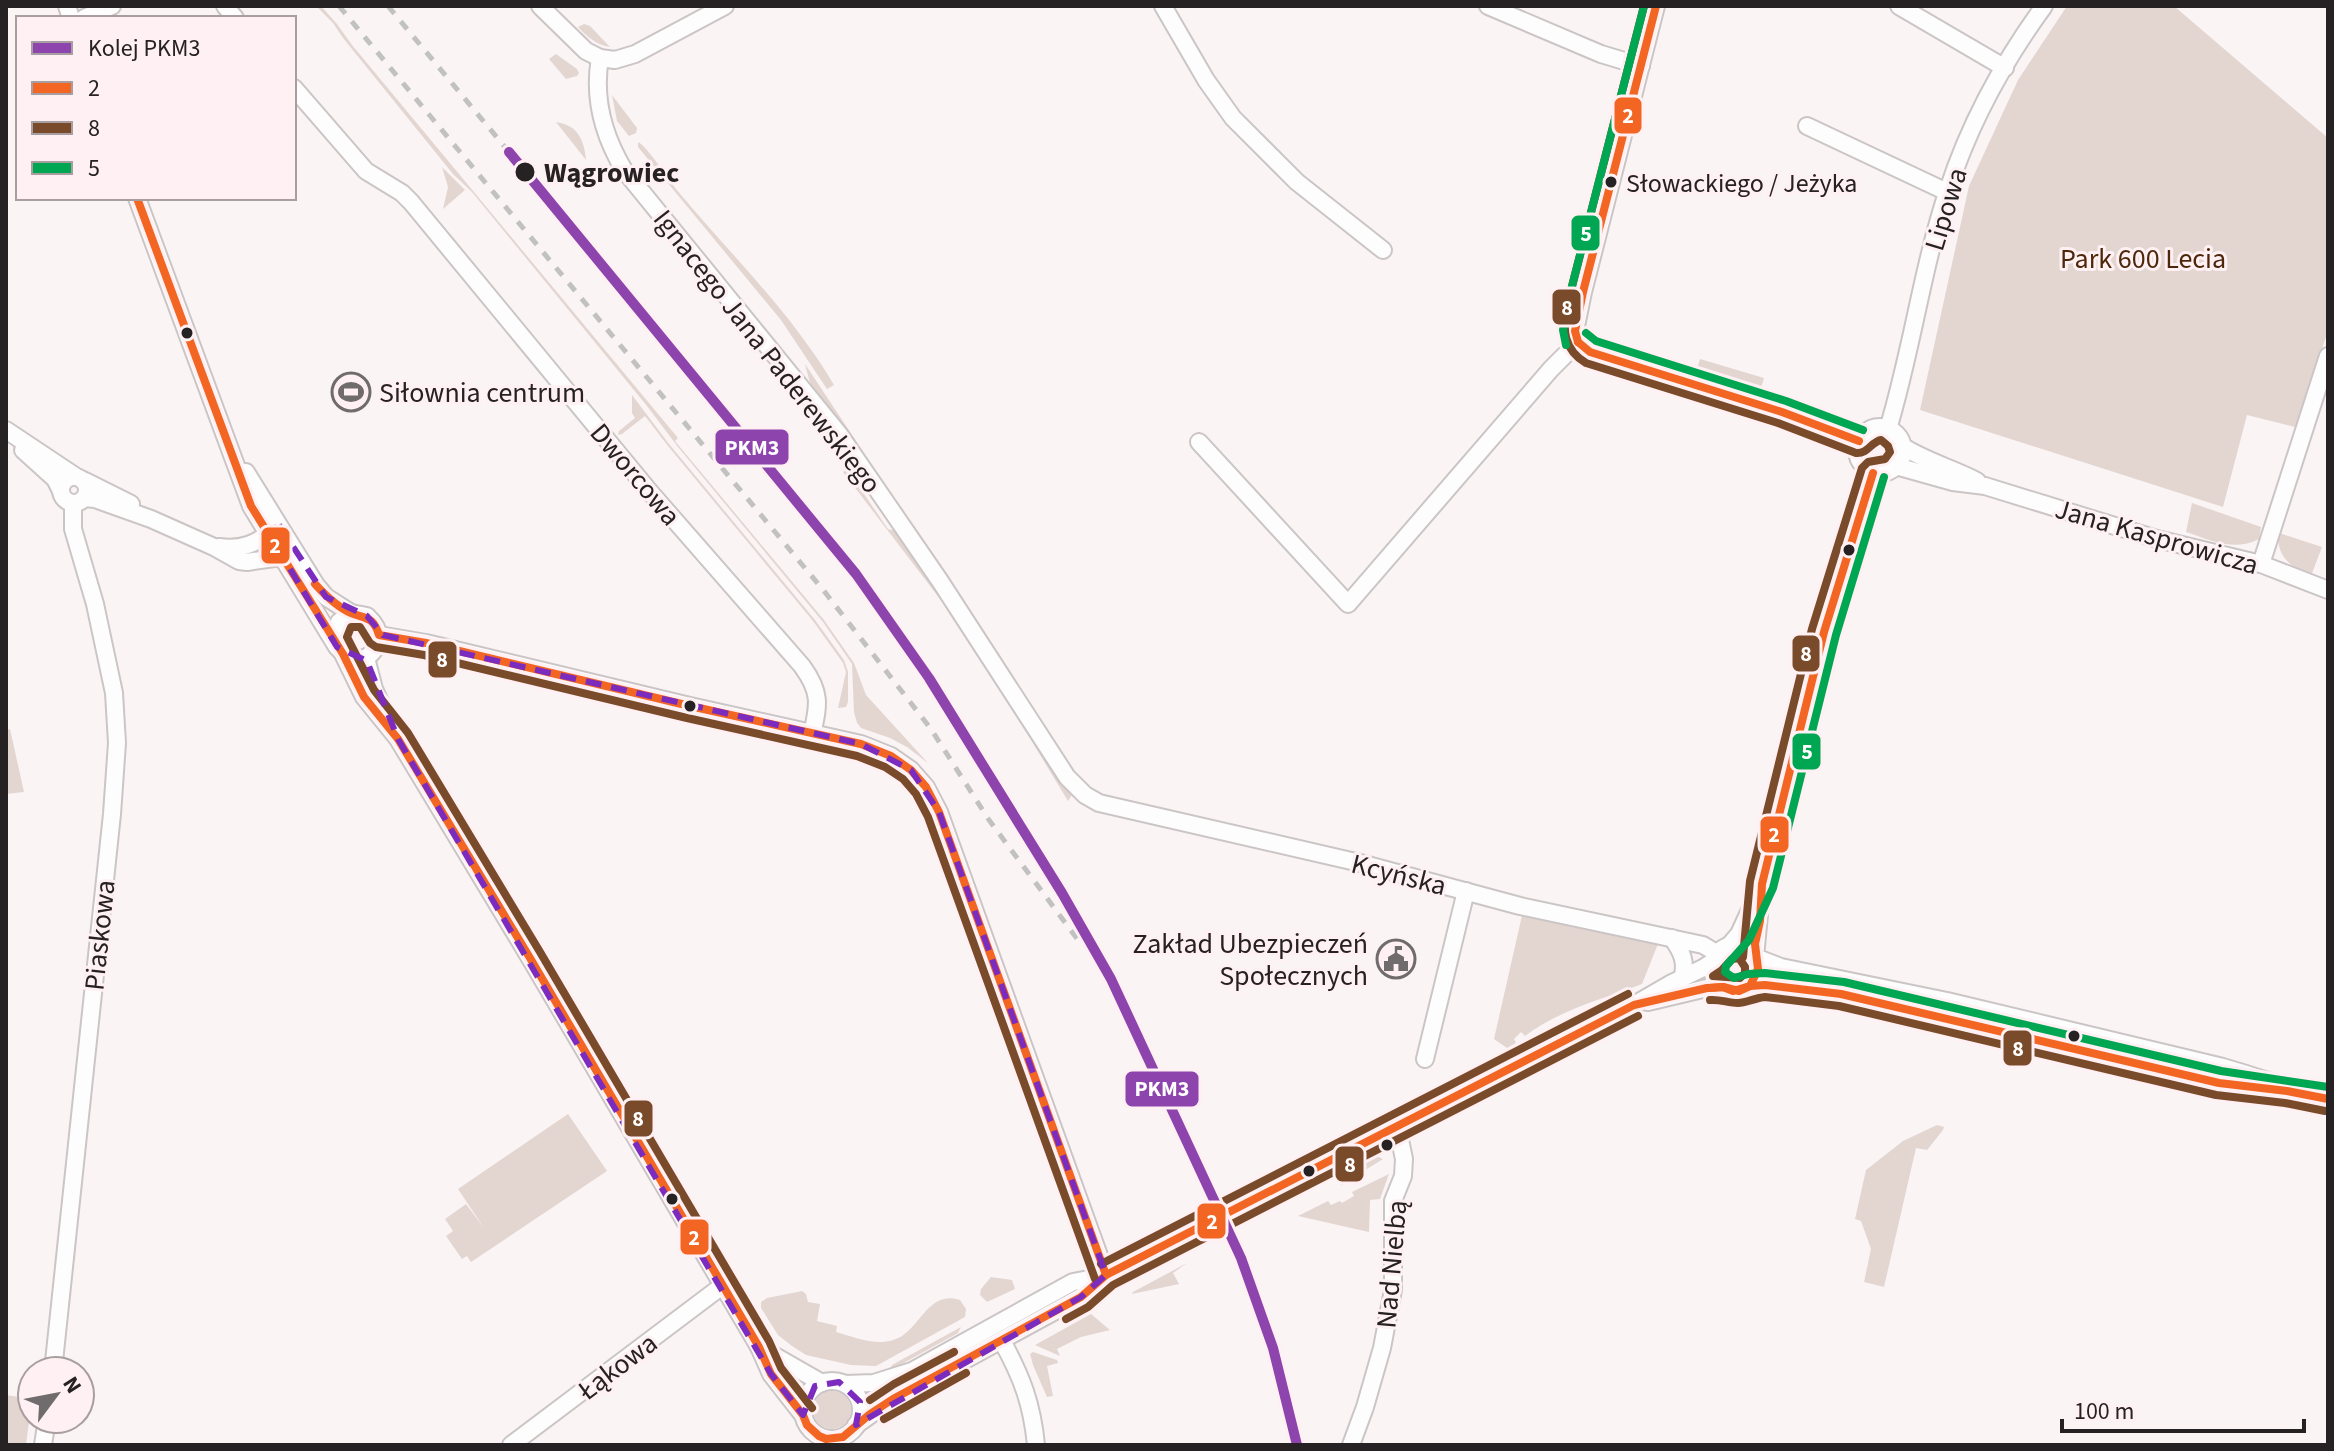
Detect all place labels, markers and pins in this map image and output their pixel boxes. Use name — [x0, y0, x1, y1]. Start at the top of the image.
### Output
place label: Wągrowiec — [544, 153, 679, 193]
marker: Wągrowiec — [513, 160, 537, 184]
place label: Słowackiego / Jeżyka — [1626, 165, 1857, 202]
marker: Słowackiego / Jeżyka — [1603, 174, 1619, 190]
unlabelled marker — [179, 325, 195, 341]
sports icon: Siłownia centrum — [330, 371, 372, 413]
place label: Siłownia centrum — [379, 373, 585, 413]
unlabelled marker — [1841, 542, 1857, 558]
unlabelled marker — [682, 698, 698, 714]
place label: Zakład Ubezpieczeń Społecznych — [1133, 924, 1368, 996]
public building icon: Zakład Ubezpieczeń Społecznych — [1375, 938, 1417, 980]
unlabelled marker — [2066, 1028, 2082, 1044]
unlabelled marker — [1379, 1137, 1395, 1153]
unlabelled marker — [1301, 1163, 1317, 1179]
unlabelled marker — [664, 1191, 680, 1207]

